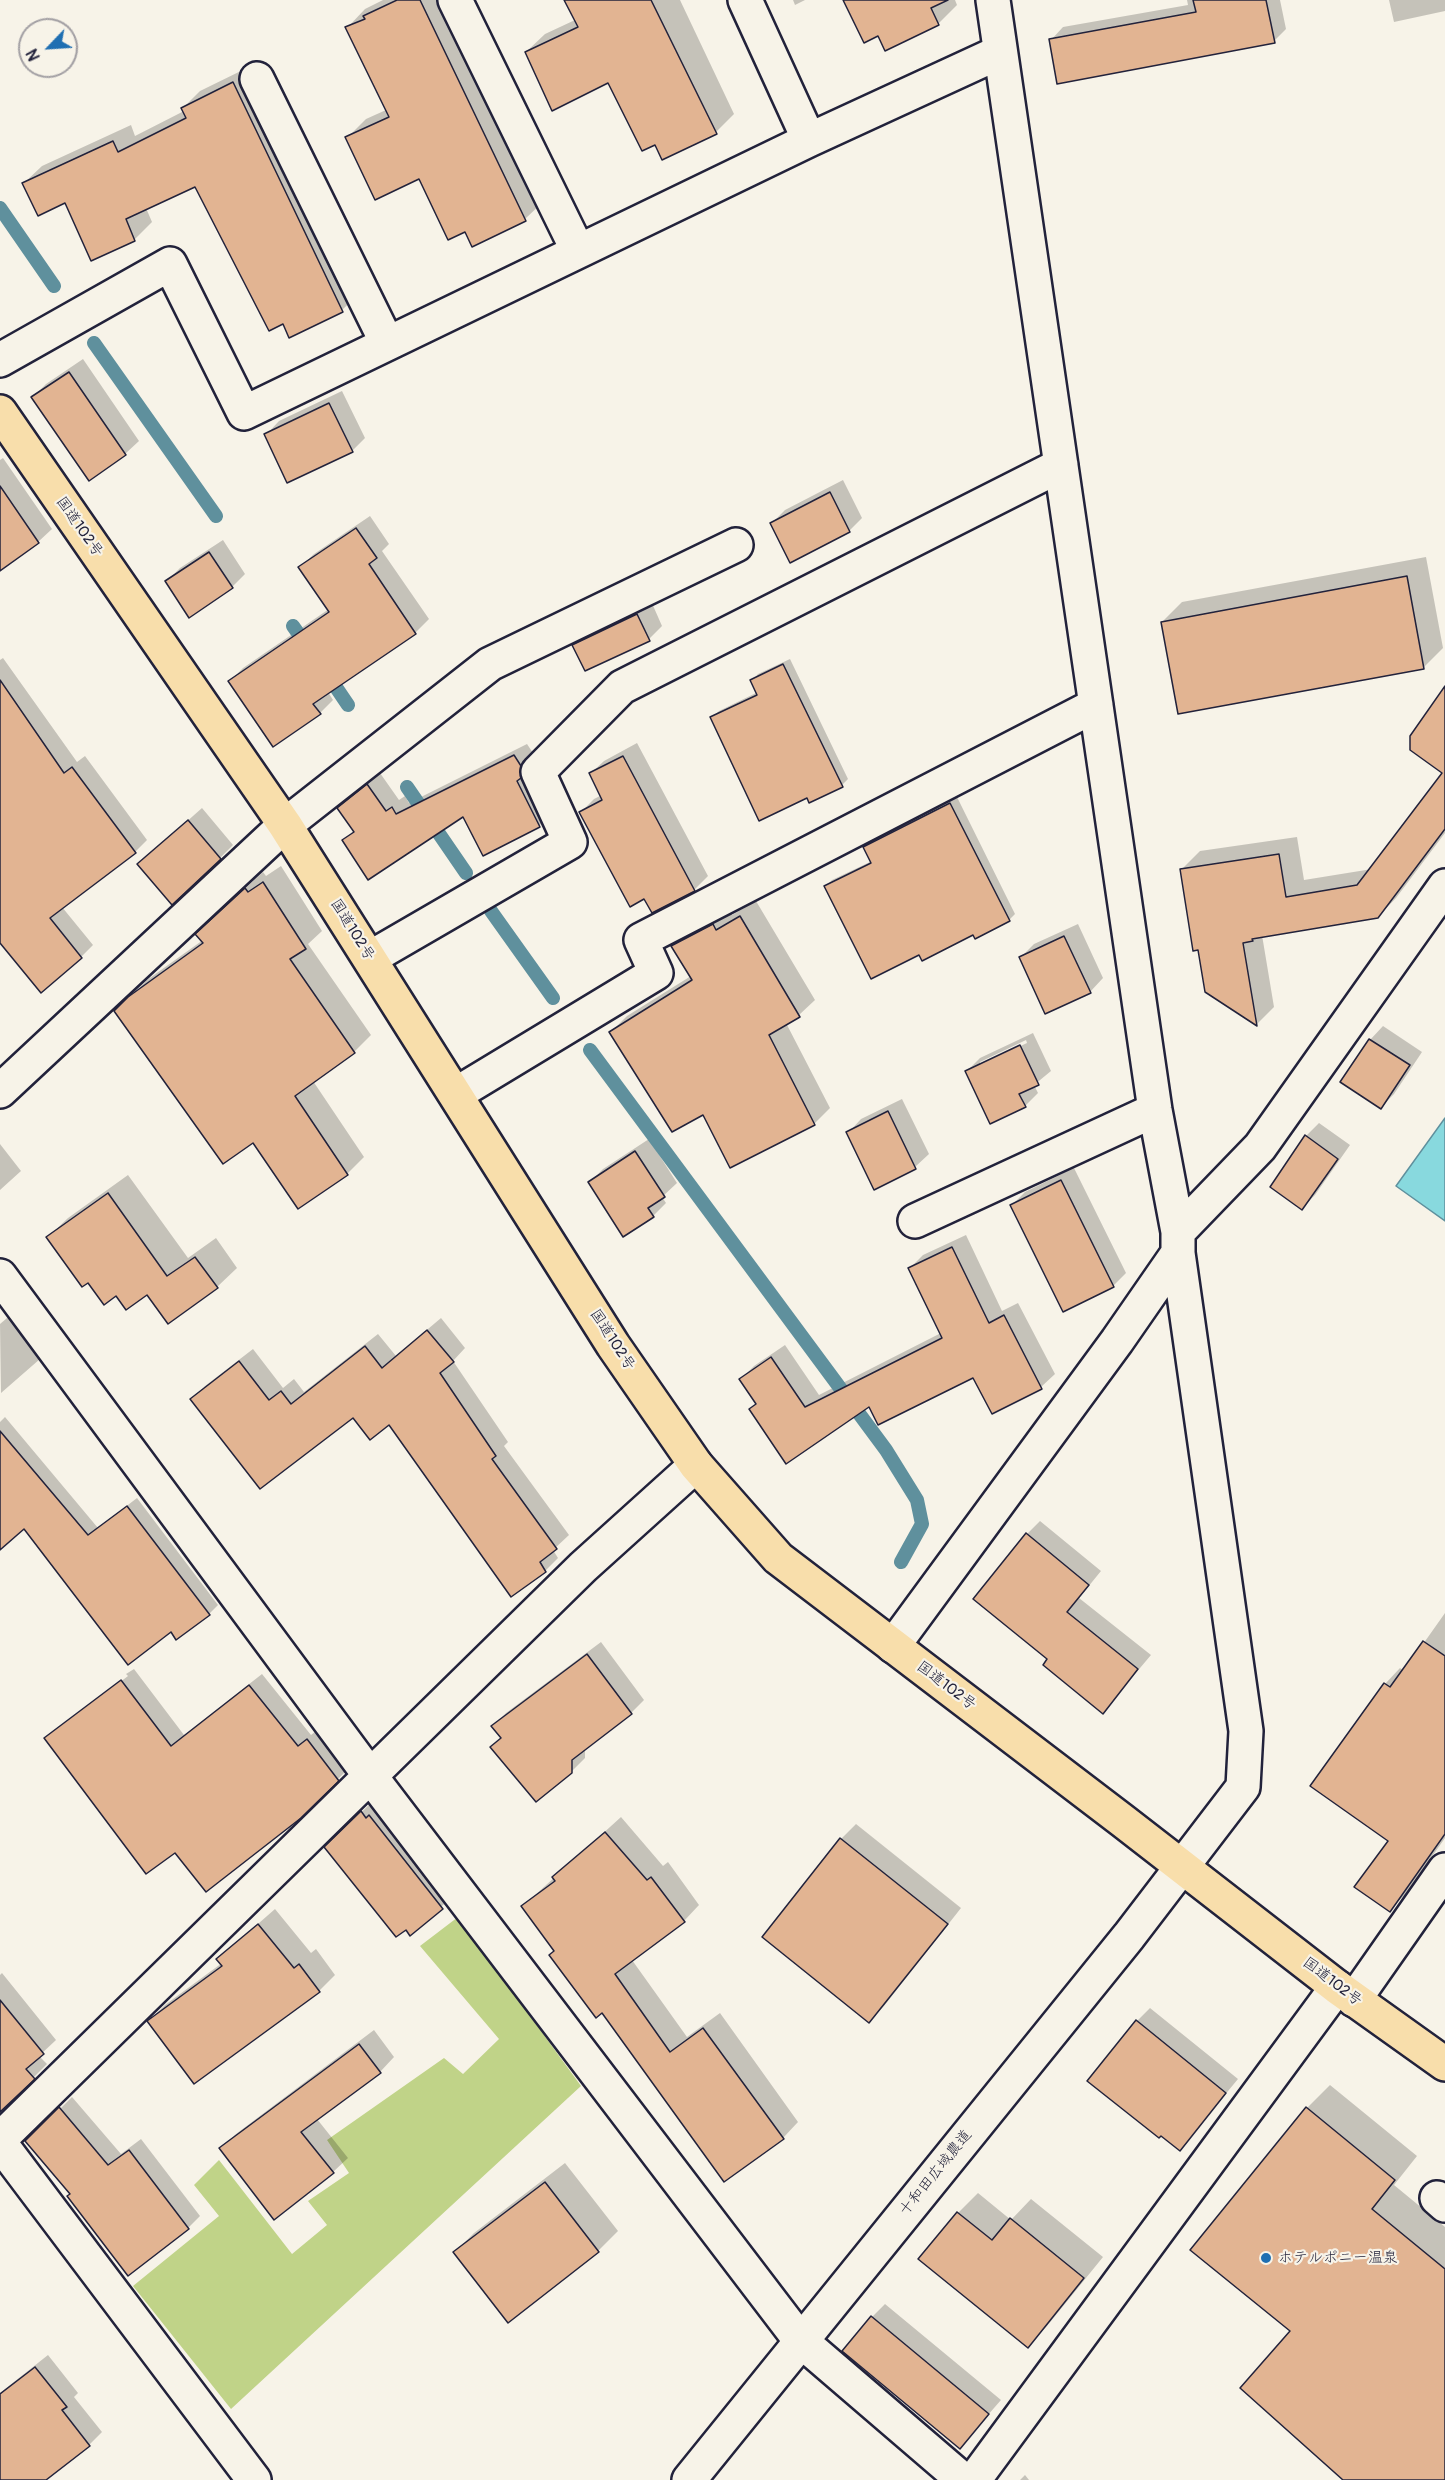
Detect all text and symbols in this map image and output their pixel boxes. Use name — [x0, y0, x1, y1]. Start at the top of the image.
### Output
north arrow — [18, 18, 78, 78]
text: N — [22, 46, 45, 64]
street label: 国道102号 — [52, 493, 106, 561]
street label: 国道102号 — [326, 896, 378, 964]
street label: 国道102号 — [586, 1306, 638, 1374]
street label: 国道102号 — [913, 1658, 979, 1714]
street label: 国道102号 — [1299, 1954, 1365, 2010]
street label: 十和田広域農道 — [896, 2127, 976, 2219]
place label: ホテルポニー温泉 — [1278, 2249, 1398, 2267]
marker: ホテルポニー温泉 — [1259, 2251, 1273, 2265]

